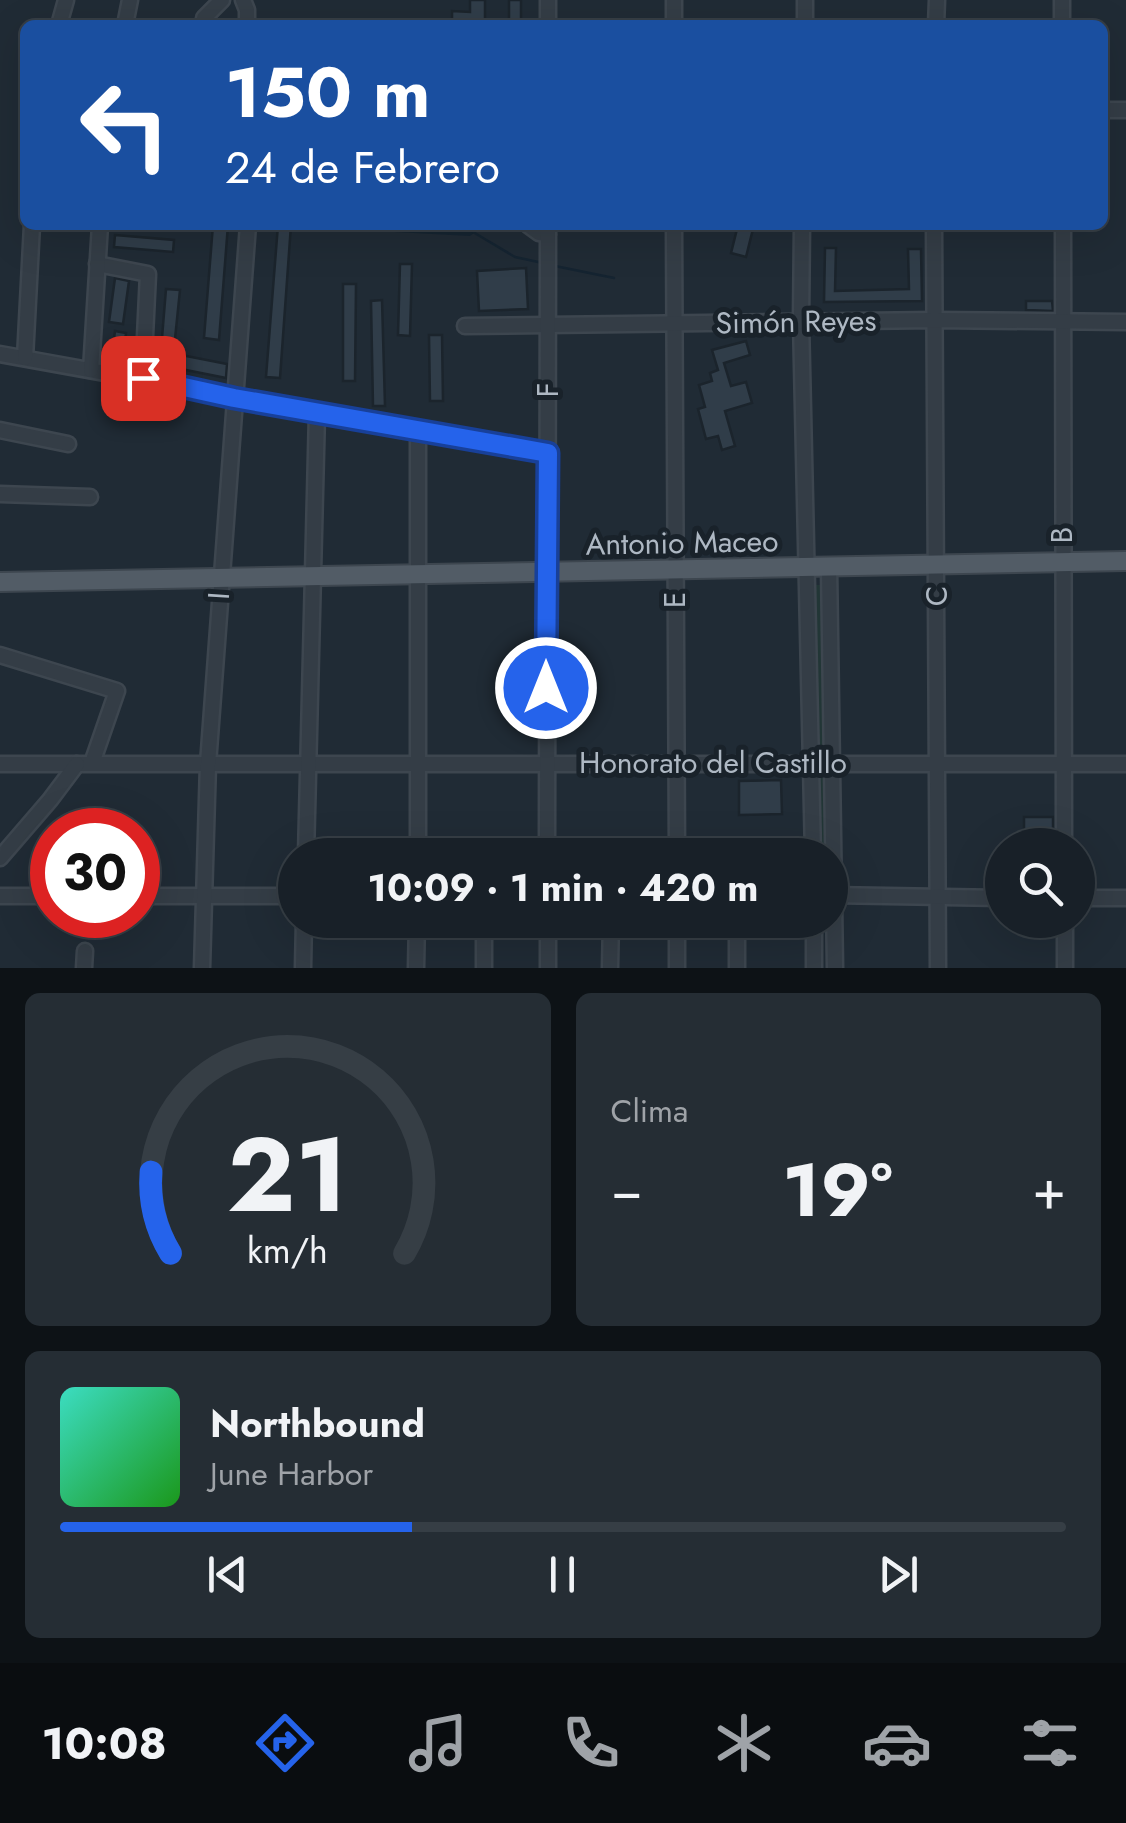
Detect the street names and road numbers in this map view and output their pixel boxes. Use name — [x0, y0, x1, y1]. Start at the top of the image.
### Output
street label: Simón Reyes — [715, 299, 877, 344]
street label: F — [526, 383, 569, 398]
street label: Antonio Maceo — [585, 519, 779, 566]
street label: B — [1040, 527, 1083, 543]
street label: C — [915, 586, 958, 606]
street label: I — [197, 591, 240, 601]
street label: E — [653, 592, 696, 608]
street label: Honorato del Castillo — [579, 741, 847, 784]

